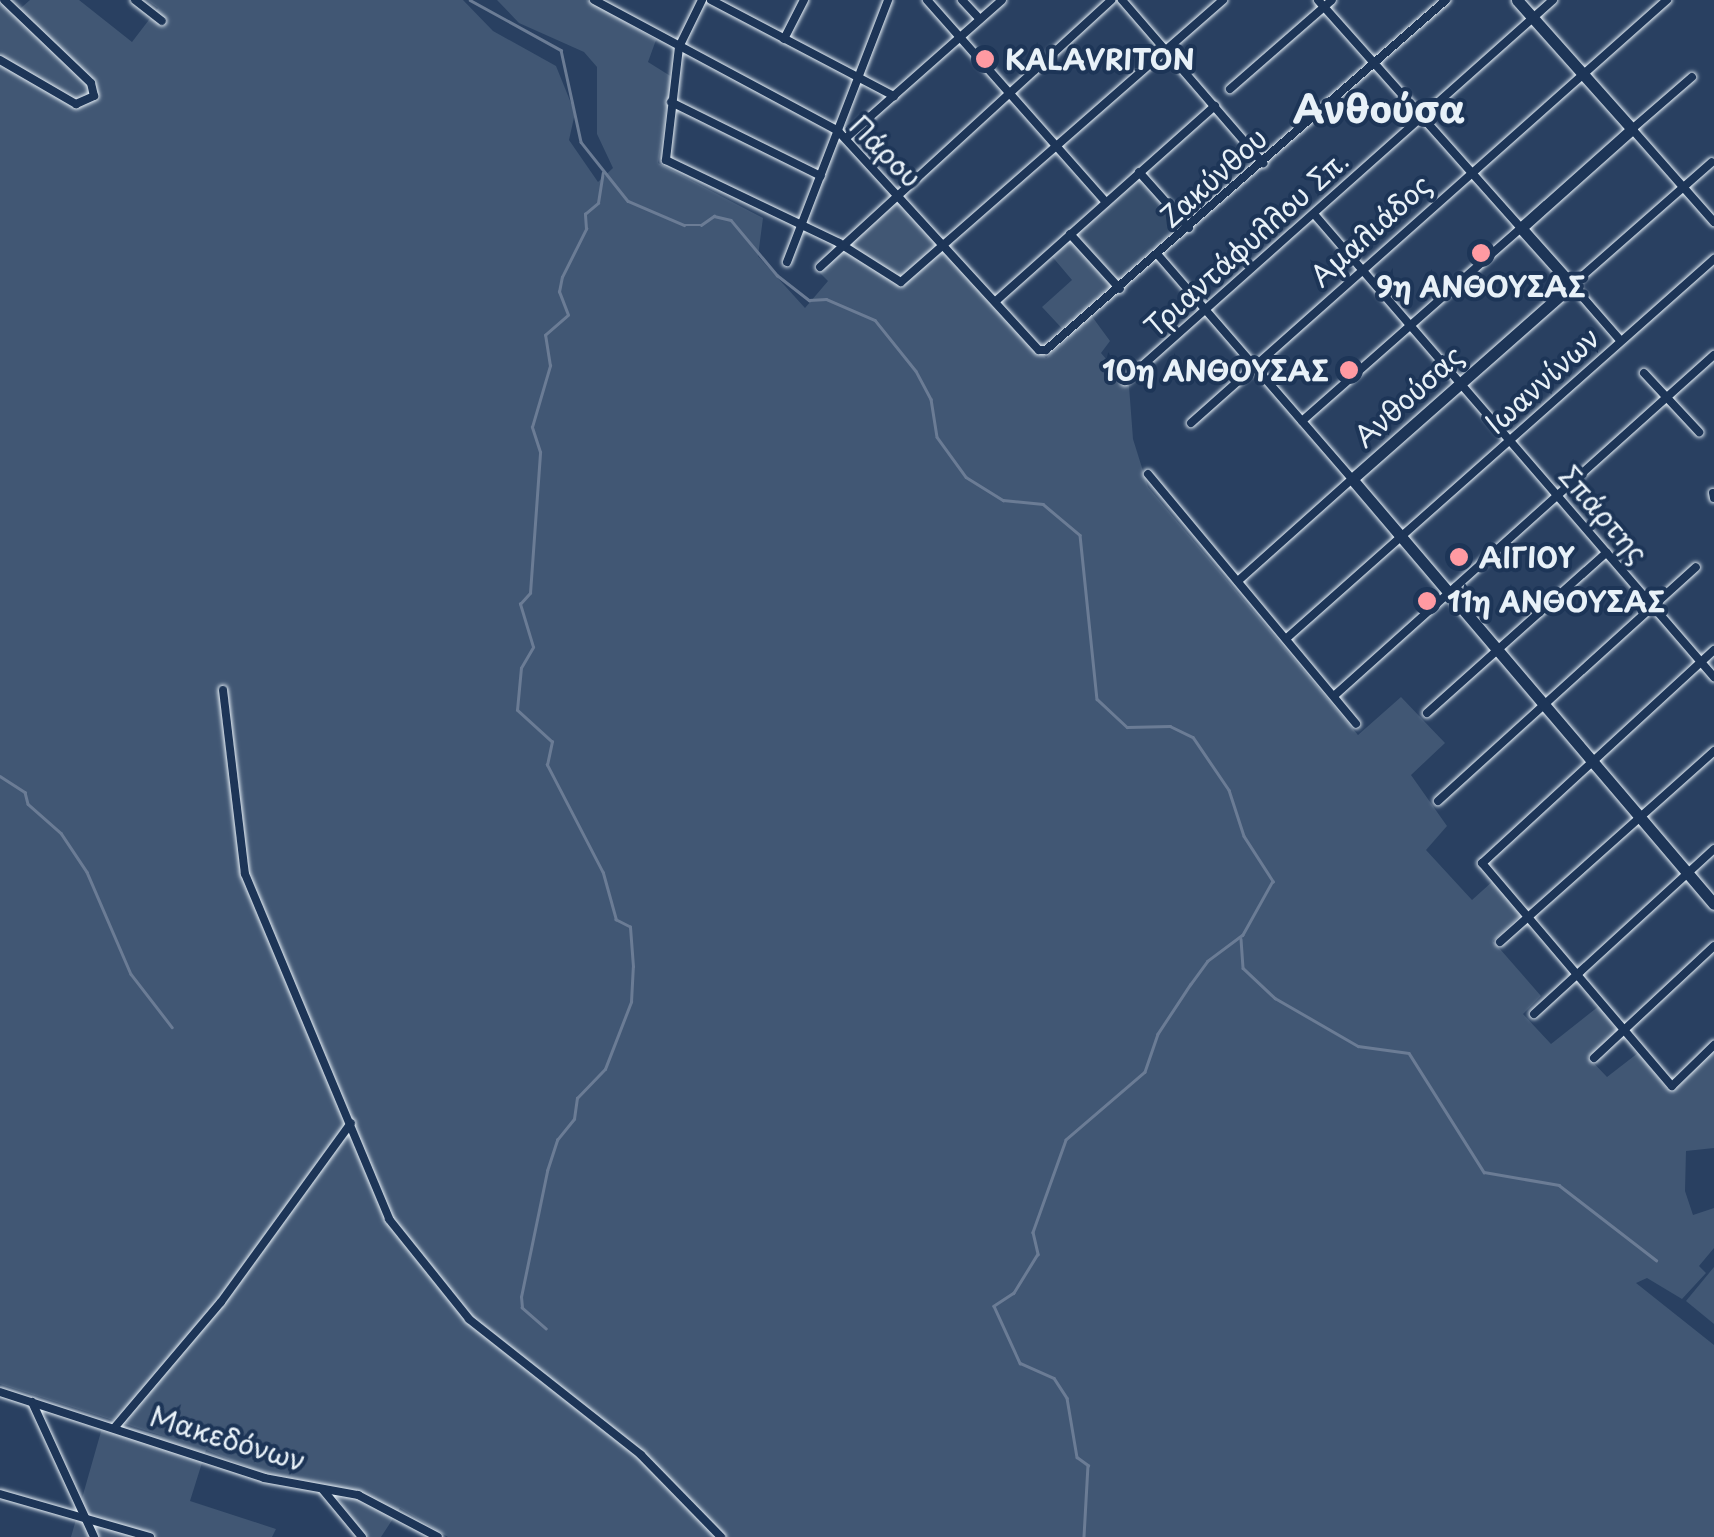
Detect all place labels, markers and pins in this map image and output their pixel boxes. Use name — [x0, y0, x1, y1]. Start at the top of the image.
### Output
place label: KALAVRITON — [1005, 42, 1195, 76]
marker: KALAVRITON — [974, 48, 996, 70]
marker: 9η ΑΝΘΟΥΣΑΣ — [1470, 242, 1492, 264]
place label: 9η ΑΝΘΟΥΣΑΣ — [1376, 269, 1586, 303]
place label: 10η ΑΝΘΟΥΣΑΣ — [1101, 353, 1329, 387]
marker: 10η ΑΝΘΟΥΣΑΣ — [1338, 359, 1360, 381]
place label: ΑΙΓΙΟΥ — [1479, 540, 1575, 574]
marker: ΑΙΓΙΟΥ — [1448, 546, 1470, 568]
place label: 11η ΑΝΘΟΥΣΑΣ — [1447, 584, 1666, 618]
marker: 11η ΑΝΘΟΥΣΑΣ — [1416, 590, 1438, 612]

